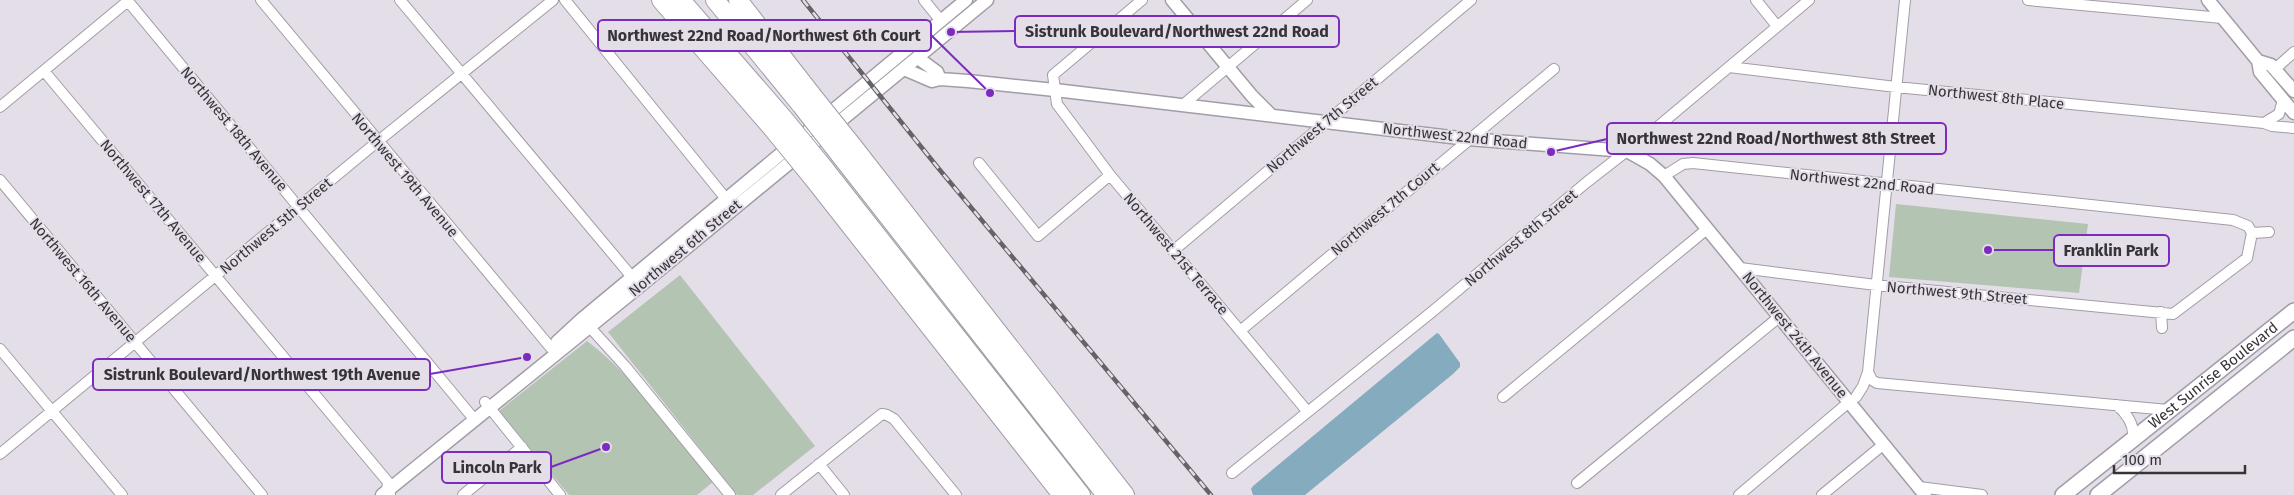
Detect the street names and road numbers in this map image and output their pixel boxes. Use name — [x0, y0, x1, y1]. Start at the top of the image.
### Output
street label: Northwest 18th Avenue — [177, 63, 291, 195]
street label: Northwest 7th Street — [1263, 73, 1382, 177]
street label: Northwest 8th Place — [1927, 81, 2065, 113]
street label: Northwest 19th Avenue — [348, 109, 462, 241]
street label: Northwest 22nd Road — [1382, 119, 1528, 153]
street label: Northwest 17th Avenue — [96, 136, 210, 266]
street label: Northwest 7th Court — [1327, 158, 1443, 260]
street label: Northwest 22nd Road — [1789, 165, 1935, 199]
street label: Northwest 5th Street — [216, 174, 336, 278]
street label: Northwest 8th Street — [1461, 185, 1581, 290]
street label: Northwest 21st Terrace — [1120, 189, 1232, 319]
street label: Northwest 6th Street — [625, 195, 745, 300]
street label: Northwest 16th Avenue — [26, 214, 140, 346]
street label: Northwest 24th Avenue — [1739, 268, 1851, 402]
street label: Northwest 9th Street — [1886, 278, 2029, 308]
street label: West Sunrise Boulevard — [2145, 318, 2282, 432]

